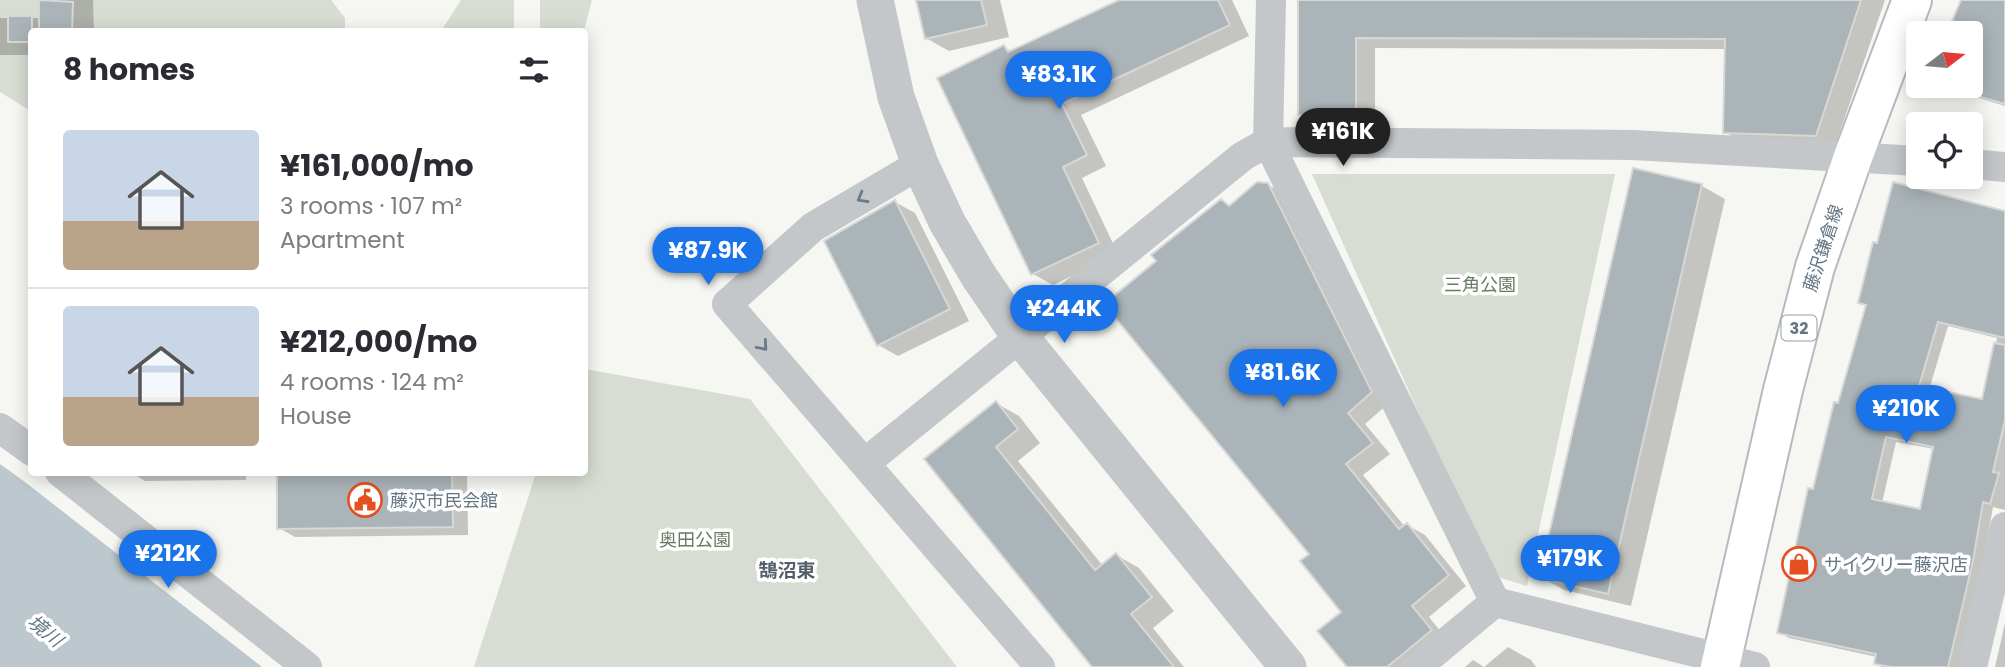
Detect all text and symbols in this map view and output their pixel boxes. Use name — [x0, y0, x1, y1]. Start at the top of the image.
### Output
north arrow — [1906, 21, 1983, 98]
map controls — [1906, 21, 1983, 189]
text: 8 homes — [63, 48, 195, 91]
icon: filters — [515, 51, 553, 89]
pin: ¥83.1K — [1002, 52, 1116, 111]
text: ¥83.1K — [1021, 58, 1097, 90]
pin: ¥161K — [1294, 108, 1392, 168]
button: locate — [1906, 112, 1983, 189]
text: ¥161K — [1311, 115, 1375, 147]
text: ¥161,000/mo — [280, 144, 474, 187]
icon: home — [119, 158, 203, 242]
text: 3 rooms · 107 m² — [280, 190, 462, 222]
one-way arrow — [856, 190, 869, 203]
street label: 藤沢鎌倉線 — [1797, 201, 1849, 295]
text: Apartment — [280, 224, 405, 256]
pin: ¥87.9K — [651, 228, 765, 287]
text: ¥87.9K — [668, 234, 748, 266]
park label: 三角公園 — [1444, 272, 1516, 297]
pin: ¥244K — [1015, 286, 1113, 345]
text: ¥244K — [1026, 292, 1102, 324]
road number: 32 — [1782, 316, 1816, 340]
text: ¥212,000/mo — [280, 320, 477, 363]
icon: home — [119, 334, 203, 418]
one-way arrow — [755, 338, 767, 351]
pin: ¥81.6K — [1226, 350, 1340, 409]
text: ¥81.6K — [1245, 356, 1321, 388]
text: 4 rooms · 124 m² — [280, 366, 464, 398]
pin: ¥210K — [1857, 386, 1955, 445]
text: ¥210K — [1872, 392, 1940, 424]
text: House — [280, 400, 352, 432]
public building icon: 藤沢市民会館 — [346, 481, 384, 519]
place label: 藤沢市民会館 — [390, 488, 498, 513]
park label: 奥田公園 — [659, 527, 731, 552]
pin: ¥212K — [119, 530, 217, 590]
pin: ¥179K — [1521, 536, 1619, 595]
text: ¥212K — [135, 537, 201, 569]
text: ¥179K — [1537, 542, 1603, 574]
shop icon: サイクリー藤沢店 — [1780, 545, 1818, 583]
place label: サイクリー藤沢店 — [1824, 552, 1968, 577]
district label: 鵠沼東 — [758, 557, 816, 584]
water label: 境川 — [22, 609, 70, 655]

